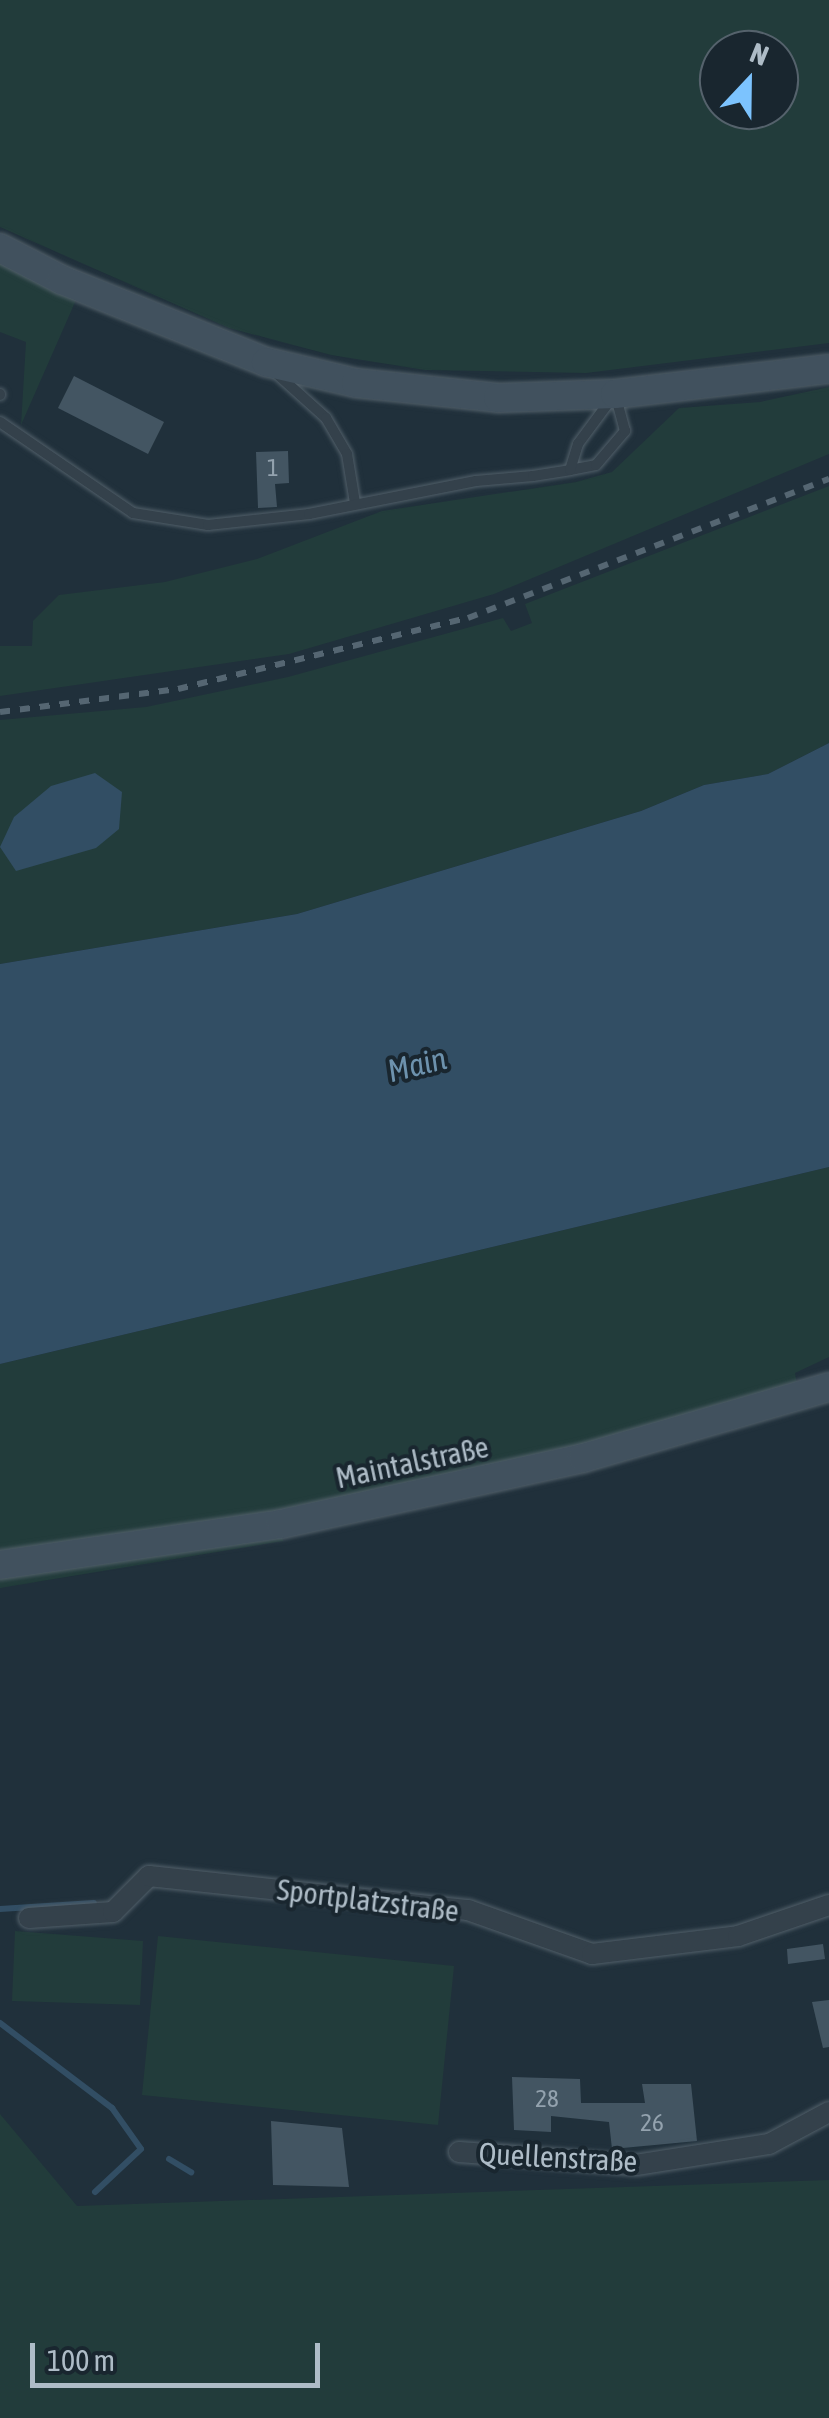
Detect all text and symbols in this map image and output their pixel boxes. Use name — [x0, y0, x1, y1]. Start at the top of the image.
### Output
north arrow — [699, 30, 799, 130]
text: N — [746, 36, 773, 72]
house number: 1 — [267, 452, 279, 482]
water label: Main — [384, 1039, 450, 1091]
street label: Maintalstraße — [332, 1428, 492, 1496]
street label: Sportplatzstraße — [275, 1871, 461, 1929]
house number: 28 — [535, 2083, 559, 2113]
house number: 26 — [640, 2107, 664, 2137]
street label: Quellenstraße — [478, 2135, 638, 2179]
scale bar — [35, 2323, 325, 2385]
text: 100 m — [47, 2343, 115, 2377]

